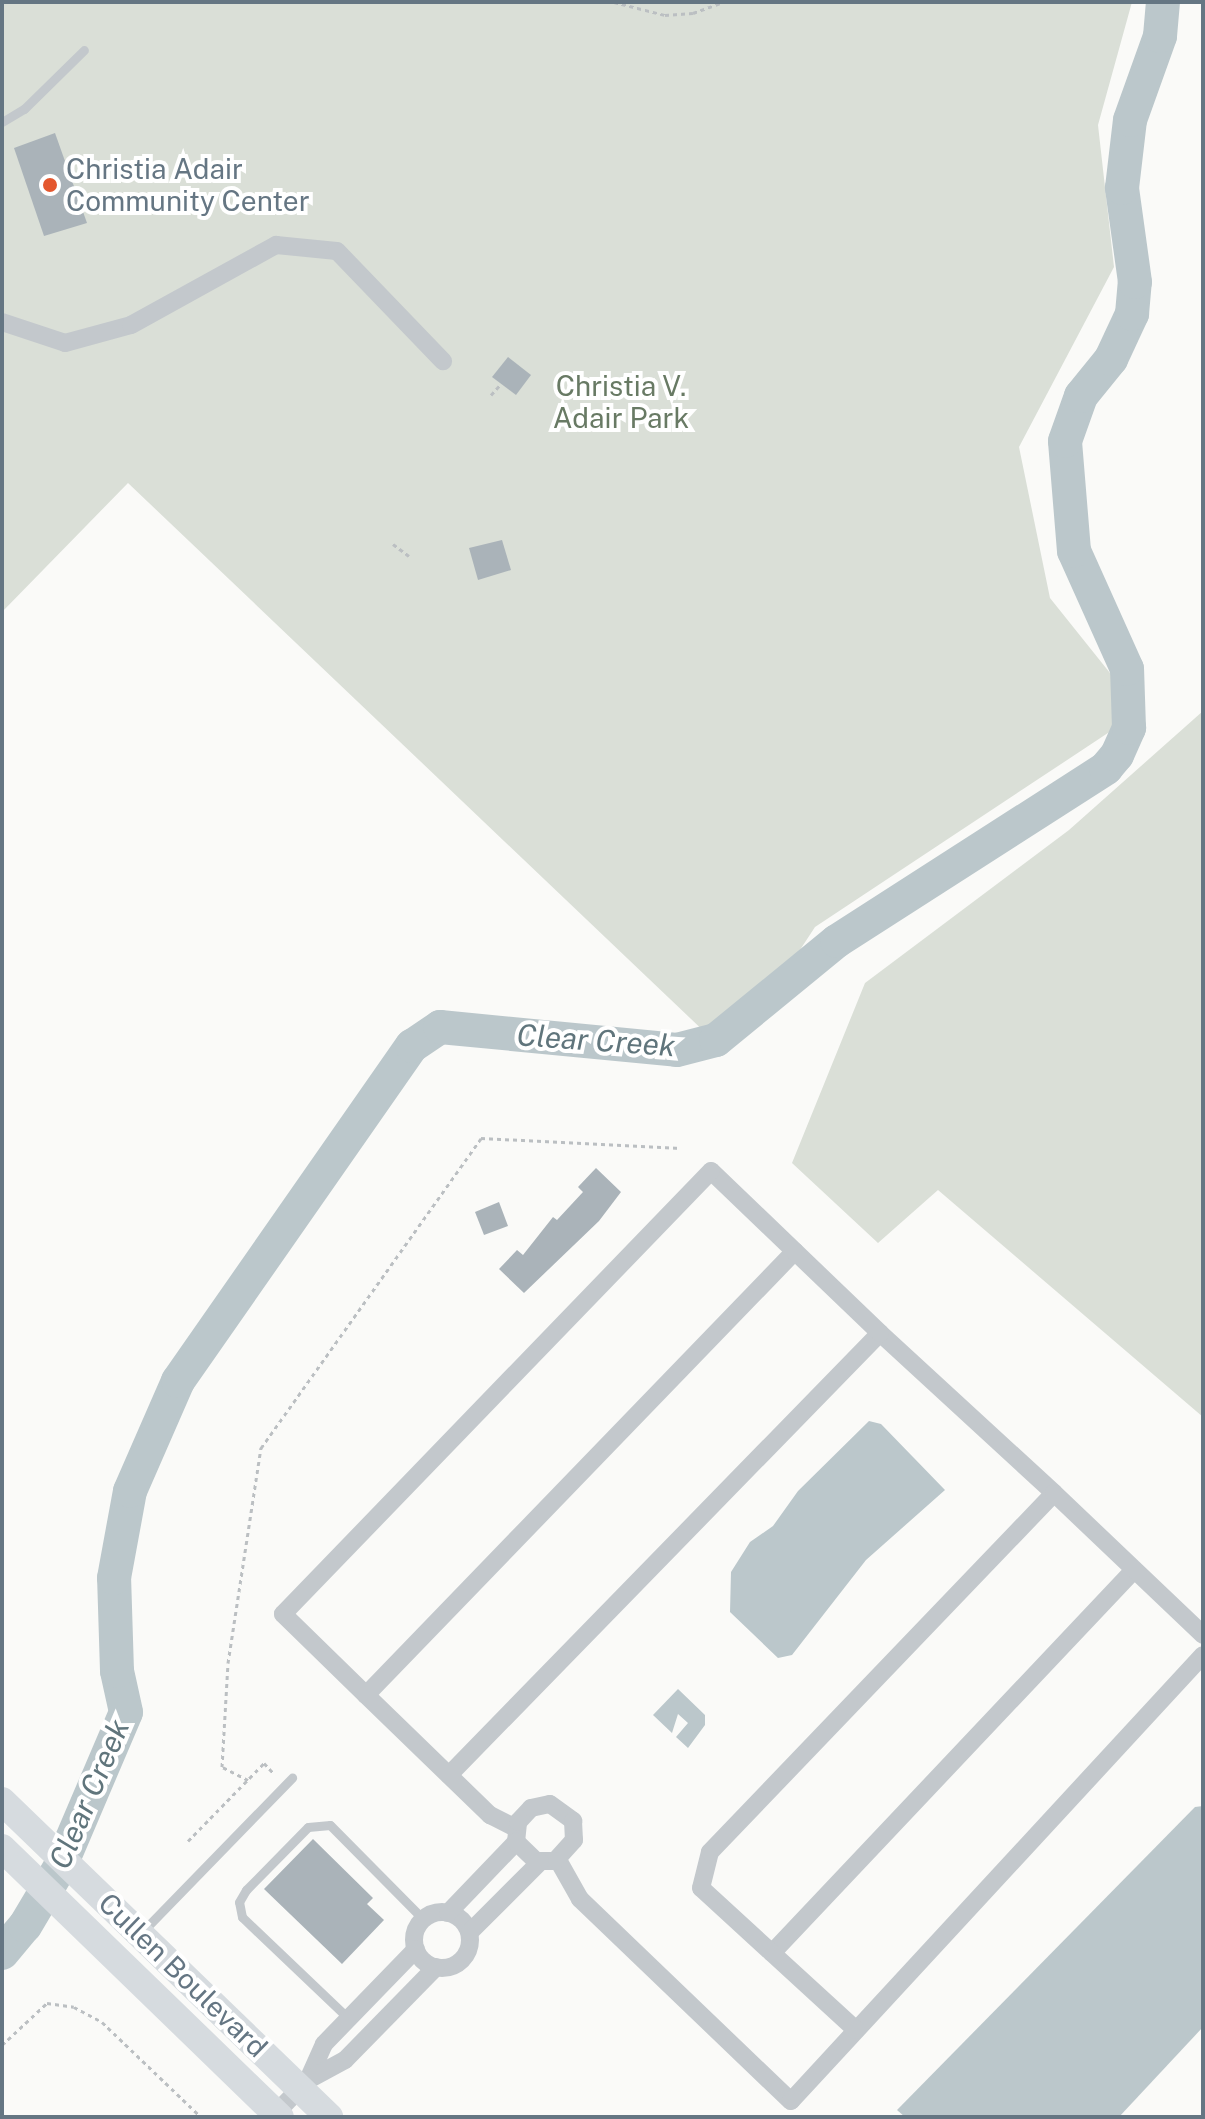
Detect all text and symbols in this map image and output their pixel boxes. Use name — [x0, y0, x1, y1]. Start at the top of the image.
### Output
place label: Christia Adair Community Center — [66, 152, 310, 218]
marker: Christia Adair Community Center — [41, 176, 59, 194]
park label: Christia V. Adair Park — [553, 369, 689, 435]
water label: Clear Creek — [516, 1017, 676, 1063]
water label: Clear Creek — [41, 1714, 137, 1874]
street label: Cullen Boulevard — [92, 1886, 274, 2064]

